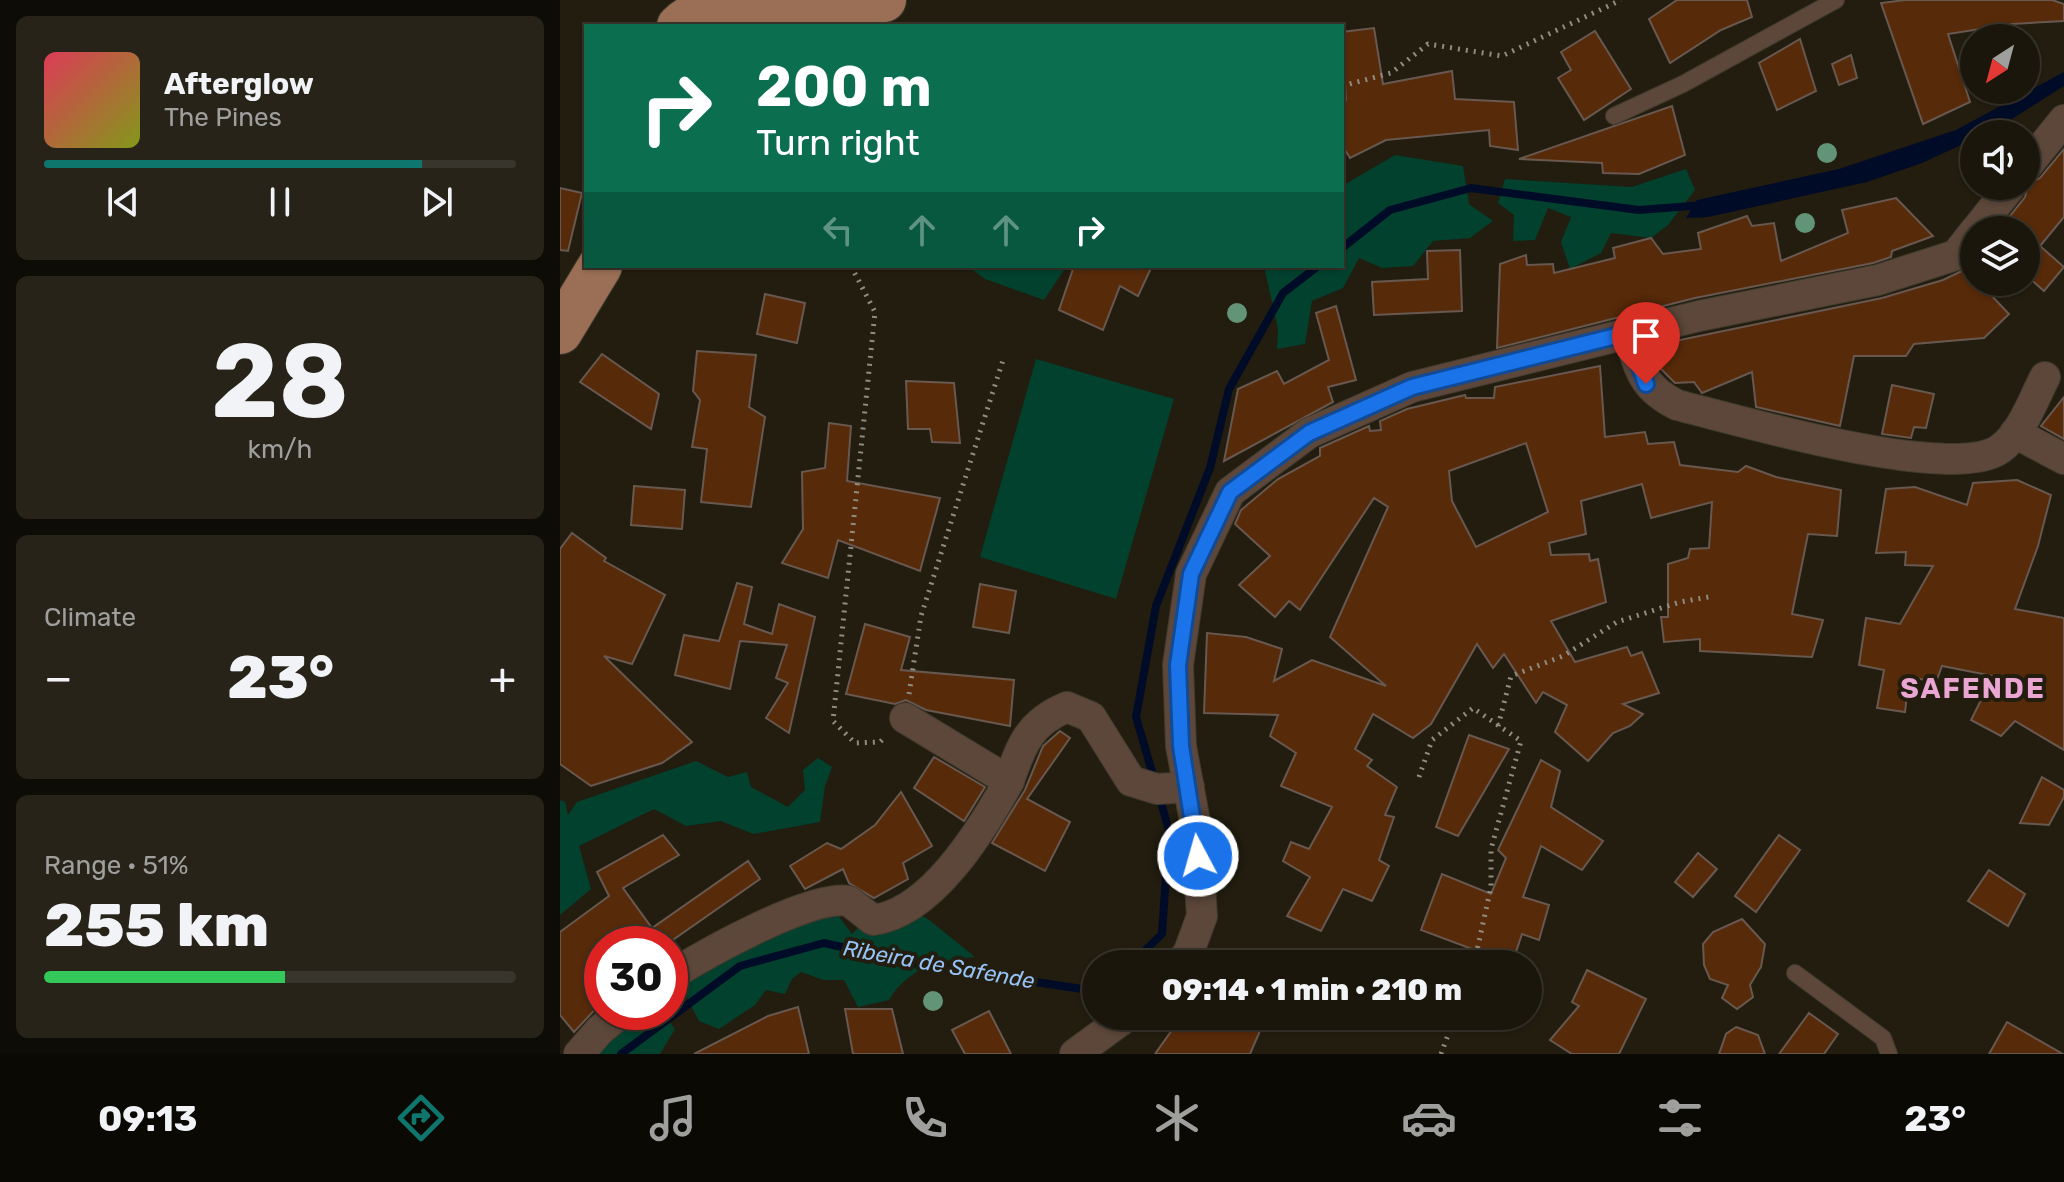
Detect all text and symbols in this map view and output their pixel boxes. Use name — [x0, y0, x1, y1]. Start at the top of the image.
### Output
north arrow — [1960, 24, 2040, 104]
map controls — [1960, 24, 2040, 296]
text: 200 m — [756, 54, 932, 120]
icon: right — [624, 56, 728, 160]
text: Afterglow — [164, 66, 314, 102]
text: The Pines — [164, 102, 282, 133]
button: sound — [1960, 120, 2040, 200]
text: Turn right — [756, 121, 920, 164]
icon: previous — [101, 180, 145, 224]
icon: pause — [258, 180, 302, 224]
icon: next — [415, 180, 459, 224]
icon: left — [816, 208, 860, 252]
icon: ahead — [900, 208, 944, 252]
icon: ahead — [984, 208, 1028, 252]
icon: right — [1068, 208, 1112, 252]
button: layers — [1960, 216, 2040, 296]
pin — [1612, 302, 1680, 384]
icon: arrive — [1624, 314, 1668, 358]
text: 28 — [211, 320, 349, 443]
text: km/h — [248, 434, 312, 465]
text: Climate — [44, 602, 136, 633]
text: 23° — [227, 642, 334, 713]
text: − — [44, 652, 73, 704]
text: + — [489, 652, 516, 704]
district label: SAFENDE — [1900, 672, 2046, 705]
position arrow — [1156, 814, 1240, 898]
text: Range · 51% — [44, 850, 189, 881]
text: 255 km — [44, 890, 269, 961]
speed limit sign: 30 — [584, 926, 688, 1030]
water label: Ribeira de Safende — [841, 934, 1037, 995]
text: 09:14 · 1 min · 210 m — [1162, 972, 1462, 1008]
icon: directions — [393, 1090, 449, 1146]
icon: music — [645, 1090, 701, 1146]
icon: phone — [897, 1090, 953, 1146]
icon: climate — [1149, 1090, 1205, 1146]
icon: car — [1401, 1090, 1457, 1146]
icon: filters — [1652, 1090, 1708, 1146]
text: 09:13 — [98, 1097, 198, 1140]
text: 23° — [1904, 1097, 1966, 1140]

